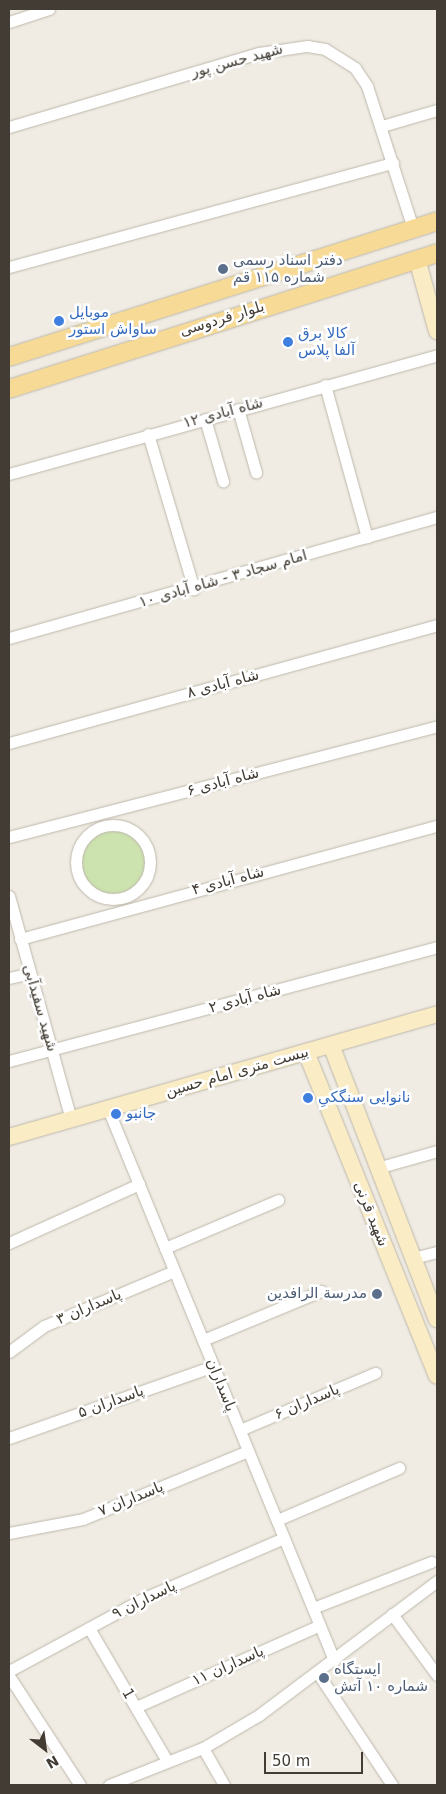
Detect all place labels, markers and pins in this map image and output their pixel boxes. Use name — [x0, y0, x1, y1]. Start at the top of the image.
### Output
place label: دفتر اسناد رسمی شماره ۱۱۵ قم — [233, 251, 343, 286]
marker: دفتر اسناد رسمی شماره ۱۱۵ قم — [217, 263, 229, 275]
place label: موبایل ساواش استور — [69, 303, 157, 338]
marker: موبایل ساواش استور — [53, 315, 65, 327]
place label: کالا برق آلفا پلاس — [298, 324, 355, 359]
marker: کالا برق آلفا پلاس — [282, 336, 294, 348]
place label: نانوایی سنگکیِ — [318, 1089, 410, 1107]
marker: نانوایی سنگکیِ — [302, 1092, 314, 1104]
place label: جانبو — [126, 1105, 156, 1123]
marker: جانبو — [110, 1108, 122, 1120]
place label: مدرسة الرافدین — [267, 1285, 367, 1303]
marker: مدرسة الرافدین — [371, 1288, 383, 1300]
place label: ایستگاه شماره ۱۰ آتش — [334, 1660, 428, 1695]
marker: ایستگاه شماره ۱۰ آتش — [318, 1672, 330, 1684]

